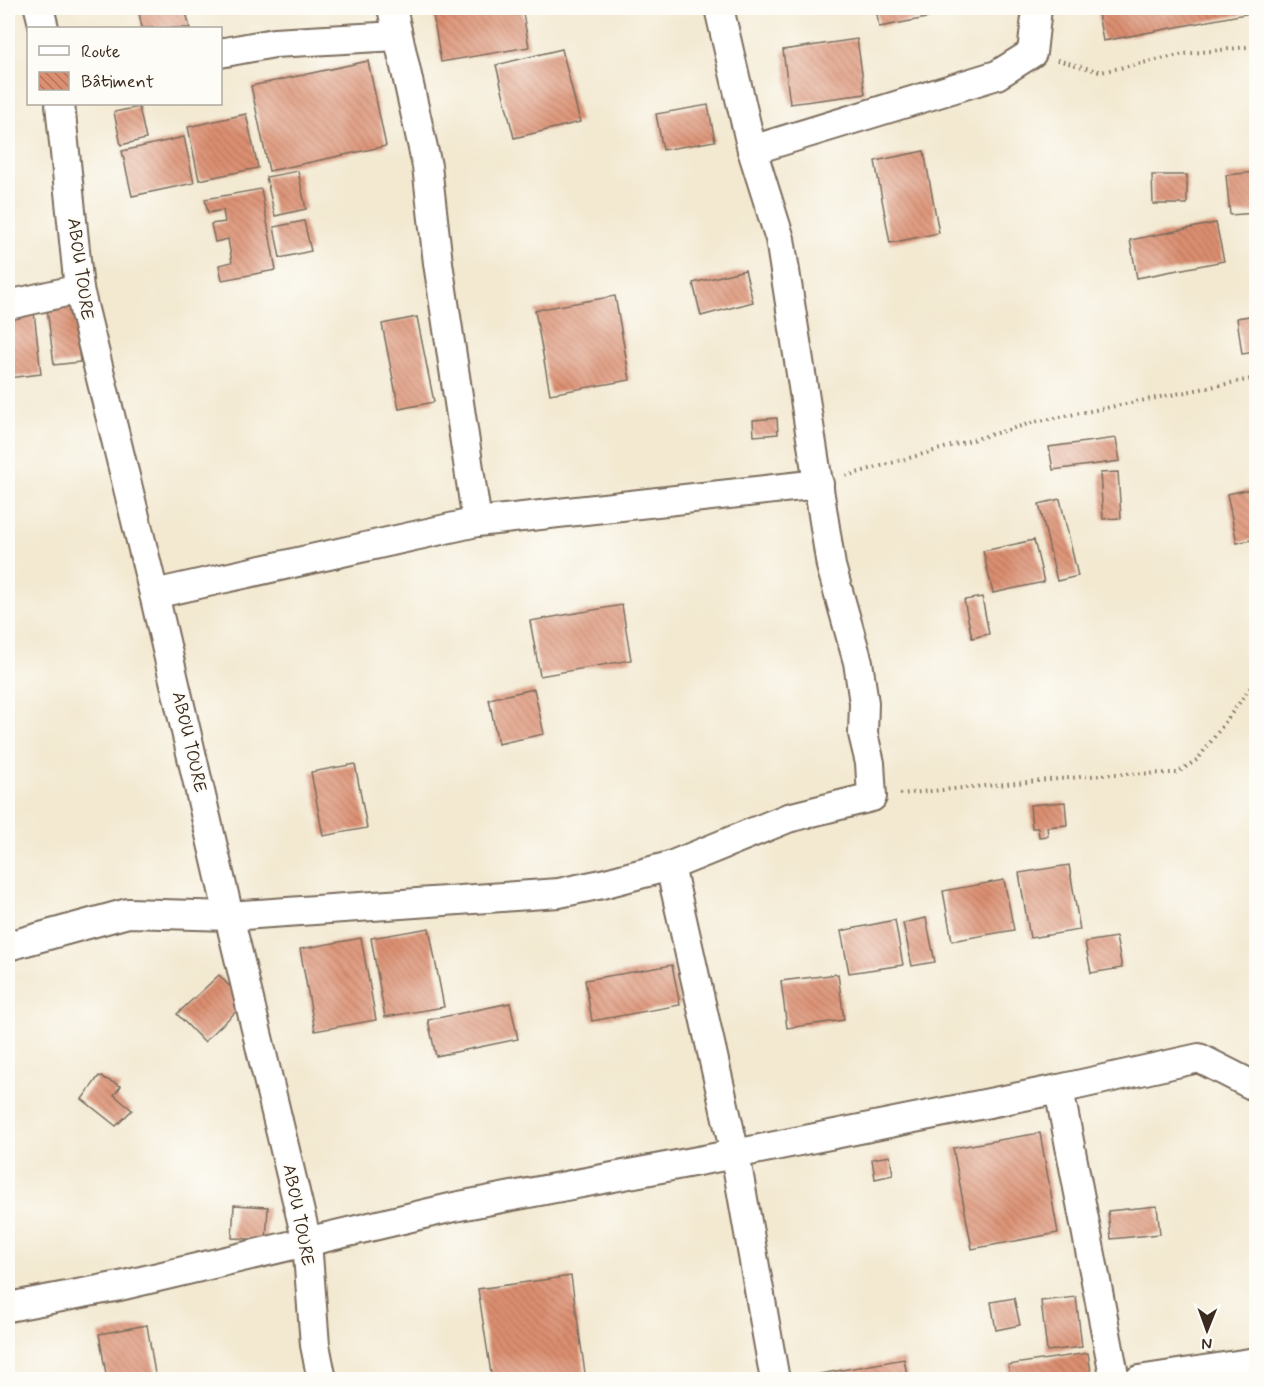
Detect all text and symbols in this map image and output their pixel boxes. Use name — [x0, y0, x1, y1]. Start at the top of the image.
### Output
legend — [27, 27, 222, 105]
text: Route — [81, 40, 120, 64]
text: Bâtiment — [81, 70, 154, 94]
street label: ABOU TOURE — [61, 216, 99, 322]
street label: ABOU TOURE — [166, 689, 212, 795]
street label: ABOU TOURE — [276, 1162, 320, 1268]
north arrow — [1177, 1300, 1237, 1360]
text: N — [1201, 1333, 1212, 1354]

